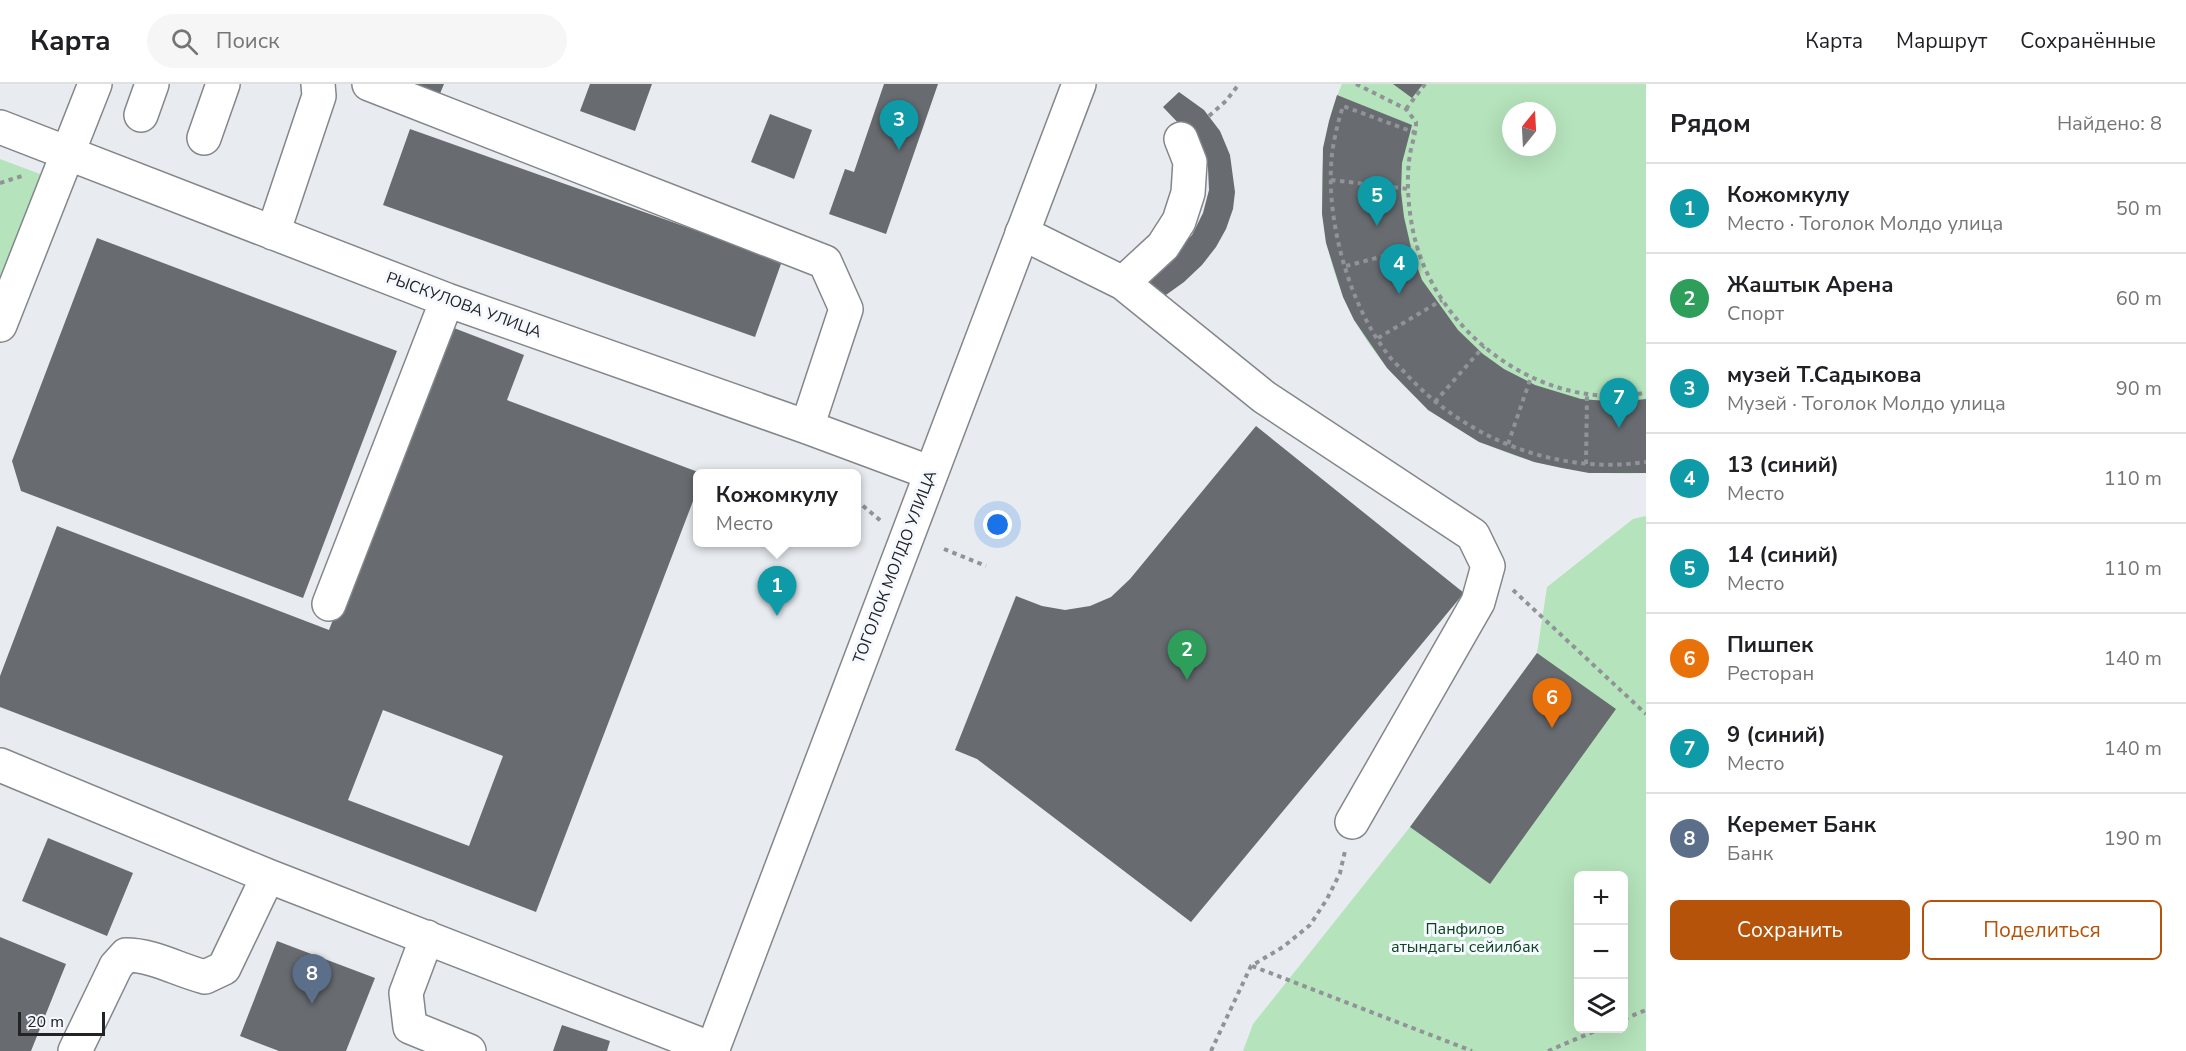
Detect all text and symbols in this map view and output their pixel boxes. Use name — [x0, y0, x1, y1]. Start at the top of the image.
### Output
search box — [147, 14, 567, 68]
text: Карта — [30, 22, 111, 60]
icon: search — [168, 25, 201, 58]
text: Поиск — [216, 26, 280, 56]
text: Карта — [1805, 27, 1863, 55]
text: Маршрут — [1896, 27, 1987, 55]
text: Сохранённые — [2020, 27, 2156, 55]
pin: 3 — [880, 100, 918, 150]
north arrow — [1502, 102, 1556, 156]
text: Рядом — [1670, 106, 1751, 141]
text: Найдено: 8 — [2057, 110, 2162, 137]
pin: 5 — [1358, 176, 1396, 226]
text: Кожомкулу — [1727, 180, 1849, 210]
text: 1 — [1684, 195, 1696, 222]
text: 50 m — [2116, 195, 2162, 222]
text: Место · Тоголок Молдо улица — [1727, 210, 2003, 237]
pin: 4 — [1380, 244, 1418, 294]
street label: РЫСКУЛОВА УЛИЦА — [383, 267, 545, 343]
text: Жаштык Арена — [1727, 270, 1894, 300]
text: 2 — [1684, 285, 1696, 312]
text: 60 m — [2116, 285, 2162, 312]
text: Спорт — [1727, 300, 1784, 327]
text: музей Т.Садыкова — [1727, 360, 1922, 390]
text: 3 — [1684, 375, 1696, 402]
text: 90 m — [2116, 375, 2162, 402]
pin: 7 — [1600, 378, 1638, 428]
text: Музей · Тоголок Молдо улица — [1727, 390, 2006, 417]
text: 13 (синий) — [1727, 450, 1839, 480]
text: 4 — [1684, 465, 1696, 492]
text: 110 m — [2104, 465, 2162, 492]
street label: ТОГОЛОК МОЛДО УЛИЦА — [848, 467, 942, 667]
popup — [693, 469, 861, 547]
text: Кожомкулу — [716, 480, 838, 510]
text: Место — [1727, 480, 1785, 507]
text: Место — [716, 510, 773, 537]
your location — [983, 510, 1012, 539]
text: 14 (синий) — [1727, 540, 1839, 570]
text: 5 — [1684, 555, 1696, 582]
text: 110 m — [2104, 555, 2162, 582]
pin: 1 — [758, 566, 796, 616]
text: Место — [1727, 570, 1785, 597]
pin: 2 — [1168, 630, 1206, 680]
text: Пишпек — [1727, 630, 1813, 660]
text: 6 — [1684, 645, 1696, 672]
text: 140 m — [2104, 645, 2162, 672]
text: Ресторан — [1727, 660, 1814, 687]
pin: 6 — [1532, 678, 1572, 728]
text: 9 (синий) — [1727, 720, 1826, 750]
text: 7 — [1684, 735, 1696, 762]
text: 140 m — [2104, 735, 2162, 762]
text: Место — [1727, 750, 1785, 777]
text: Керемет Банк — [1727, 810, 1876, 840]
text: 8 — [1684, 825, 1696, 852]
text: 190 m — [2104, 825, 2162, 852]
text: Банк — [1727, 840, 1773, 867]
map controls — [1574, 871, 1628, 1033]
button: + — [1574, 871, 1628, 925]
button: Сохранить — [1670, 900, 1910, 960]
button: Поделиться — [1922, 900, 2162, 960]
park label: Панфилов атындагы сейилбак — [1391, 918, 1540, 958]
button: − — [1574, 925, 1628, 979]
pin: 8 — [292, 954, 332, 1004]
button: layers — [1574, 979, 1628, 1033]
scale bar — [18, 1009, 105, 1036]
text: 20 m — [27, 1011, 64, 1033]

